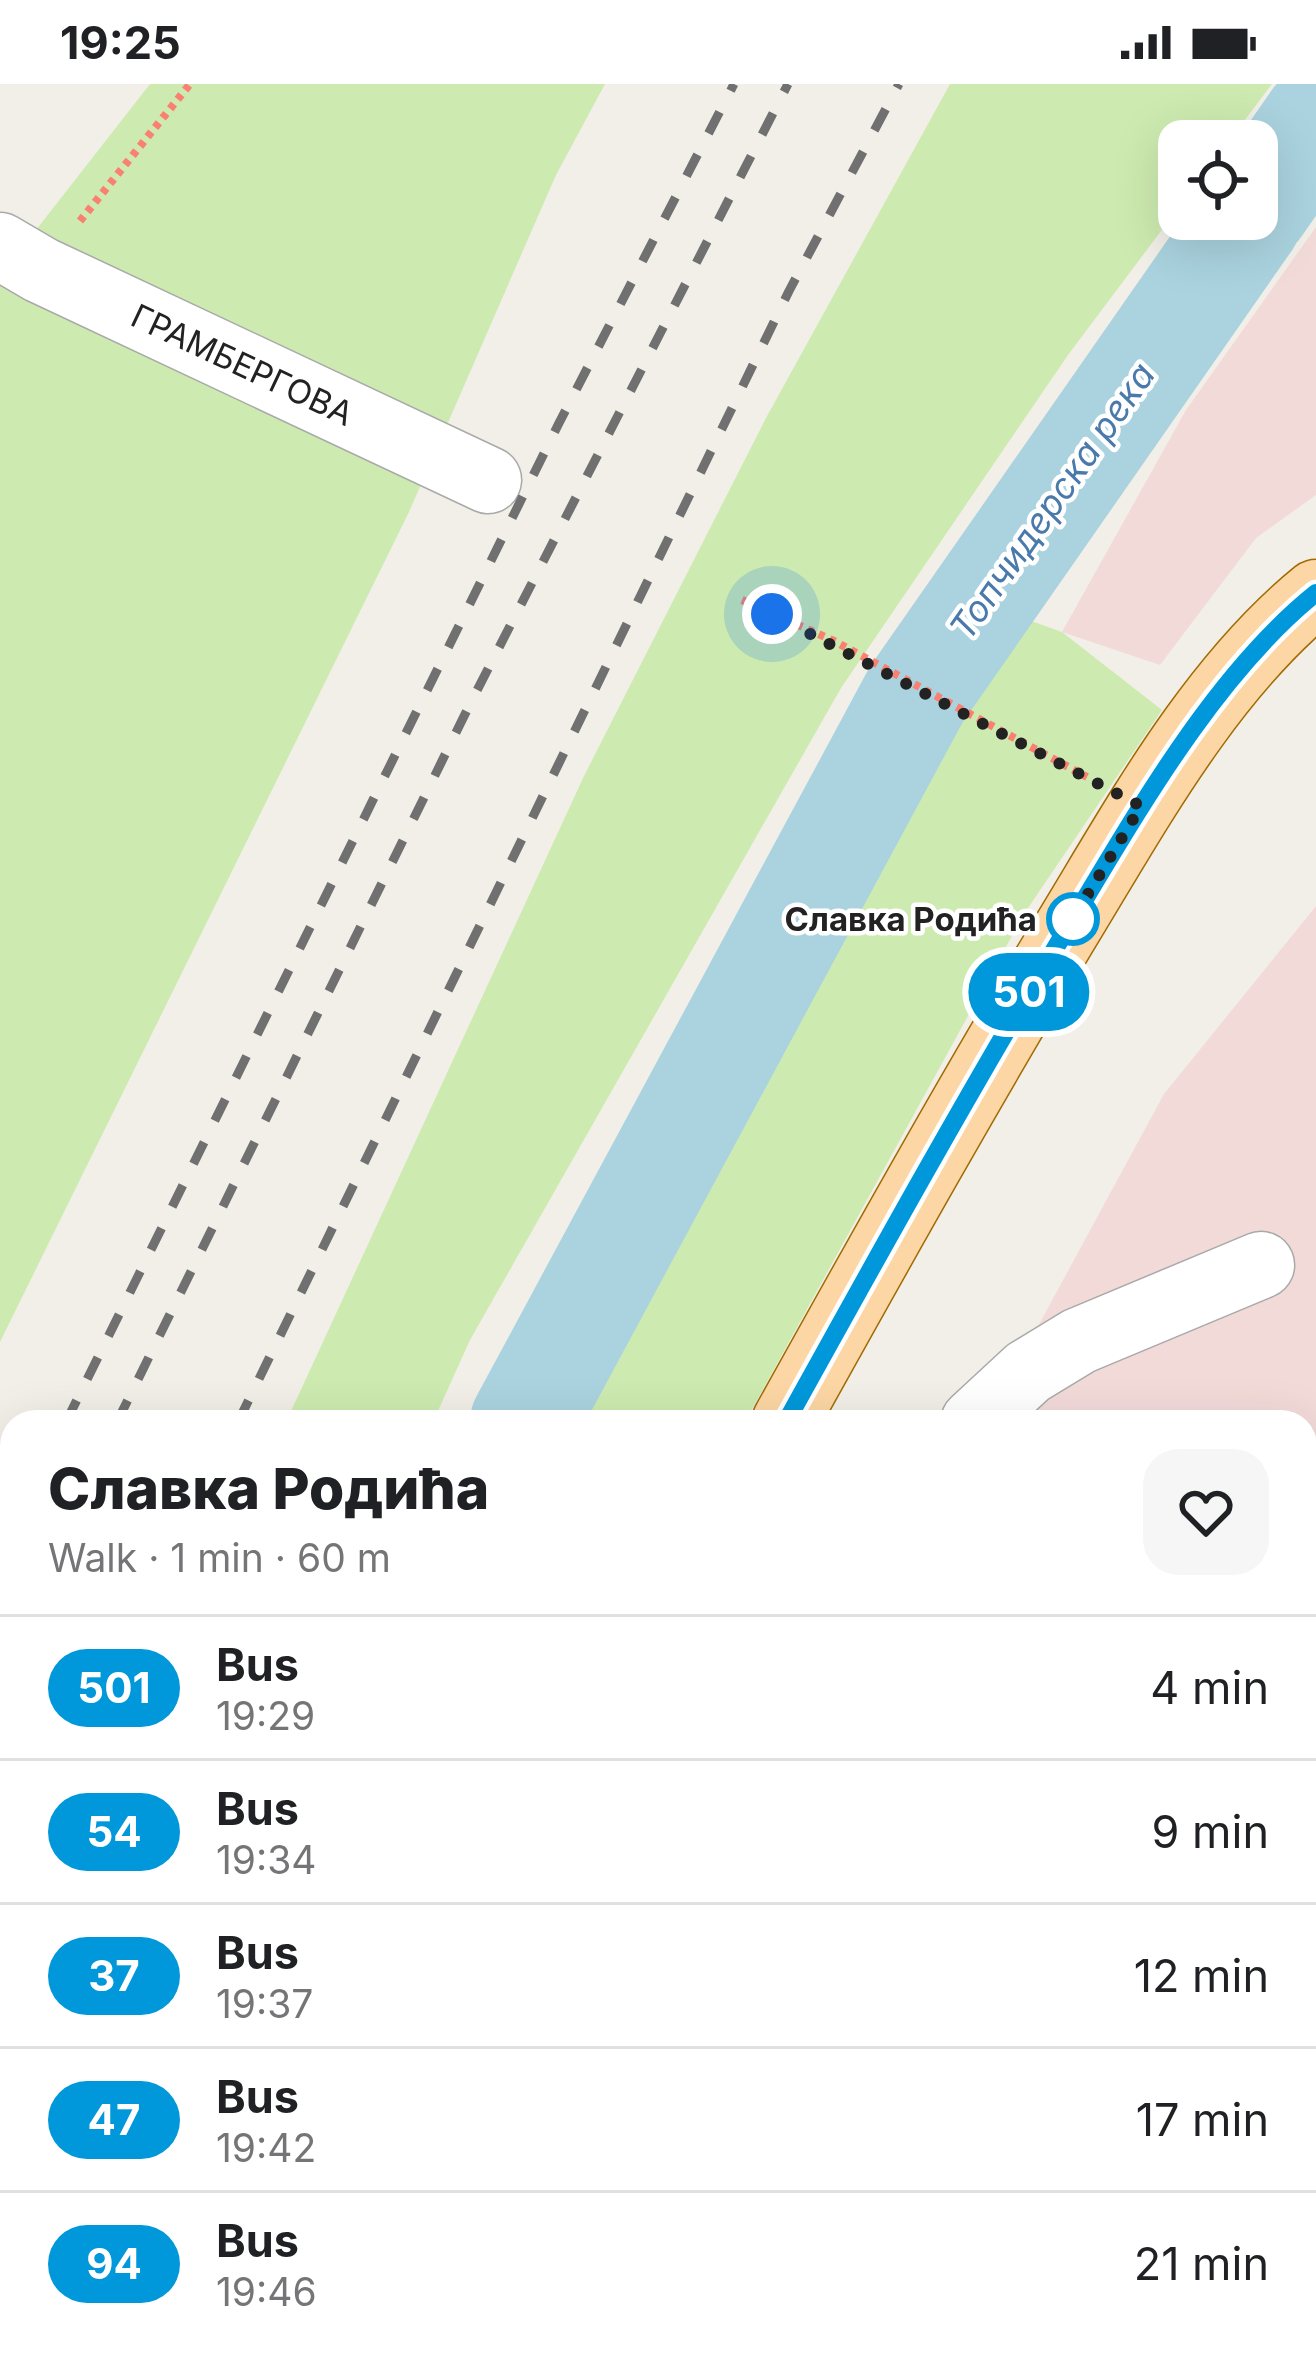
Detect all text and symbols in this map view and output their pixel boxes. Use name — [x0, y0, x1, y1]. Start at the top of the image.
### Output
text: 19:25 — [60, 15, 181, 70]
map controls — [1158, 120, 1278, 240]
button: locate — [1158, 120, 1278, 240]
street label: ГРАМБЕРГОВА — [125, 295, 360, 434]
water label: Топчидерска река — [940, 354, 1164, 648]
your location — [742, 584, 802, 644]
marker: Славка Родића — [1048, 894, 1098, 944]
place label: Славка Родића — [785, 899, 1037, 939]
line badge: 501 — [960, 953, 1098, 1031]
text: 501 — [992, 966, 1066, 1017]
button: heart — [1143, 1449, 1269, 1575]
text: Славка Родића — [48, 1454, 489, 1523]
text: Walk · 1 min · 60 m — [48, 1534, 391, 1581]
text: Bus — [216, 1637, 299, 1692]
text: 4 min — [1150, 1660, 1269, 1715]
text: 501 — [77, 1662, 151, 1713]
text: 19:29 — [216, 1692, 315, 1739]
text: Bus — [216, 1781, 299, 1836]
text: 9 min — [1152, 1804, 1269, 1859]
text: 54 — [86, 1806, 142, 1857]
text: 19:34 — [216, 1836, 317, 1883]
text: Bus — [216, 1925, 299, 1980]
text: 12 min — [1134, 1948, 1269, 2003]
text: 37 — [88, 1950, 140, 2001]
text: 19:37 — [216, 1980, 313, 2027]
text: Bus — [216, 2069, 299, 2124]
text: 17 min — [1136, 2092, 1269, 2147]
text: 47 — [88, 2094, 140, 2145]
text: 19:42 — [216, 2124, 316, 2171]
text: Bus — [216, 2213, 299, 2268]
text: 21 min — [1134, 2236, 1269, 2291]
text: 94 — [86, 2238, 142, 2289]
text: 19:46 — [216, 2268, 317, 2315]

